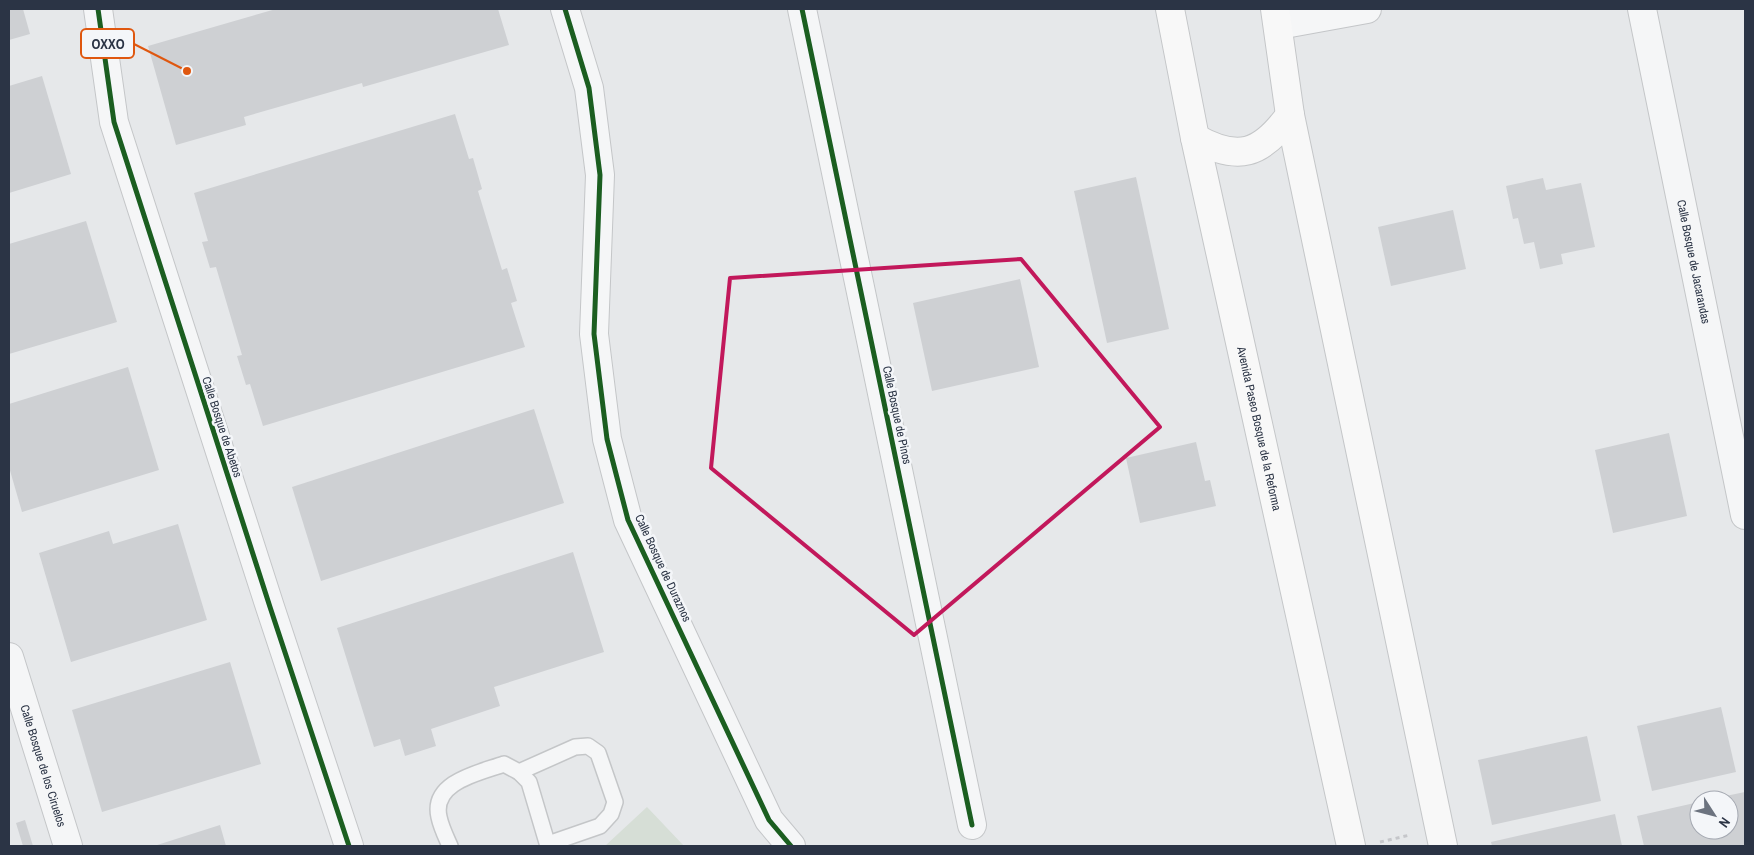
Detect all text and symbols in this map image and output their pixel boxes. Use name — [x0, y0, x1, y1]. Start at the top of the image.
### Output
callout: OXXO — [81, 29, 134, 58]
text: OXXO — [91, 35, 125, 53]
street label: Calle Bosque de Jacarandas — [1673, 198, 1714, 325]
street label: Avenida Paseo Bosque de la Reforma — [1233, 344, 1285, 513]
street label: Calle Bosque de Pinos — [879, 364, 915, 466]
street label: Calle Bosque de Abetos — [198, 375, 246, 479]
street label: Calle Bosque de Duraznos — [631, 512, 695, 624]
street label: Calle Bosque de los Ciruelos — [16, 703, 70, 829]
north arrow — [1689, 790, 1739, 840]
text: N — [1715, 814, 1734, 831]

